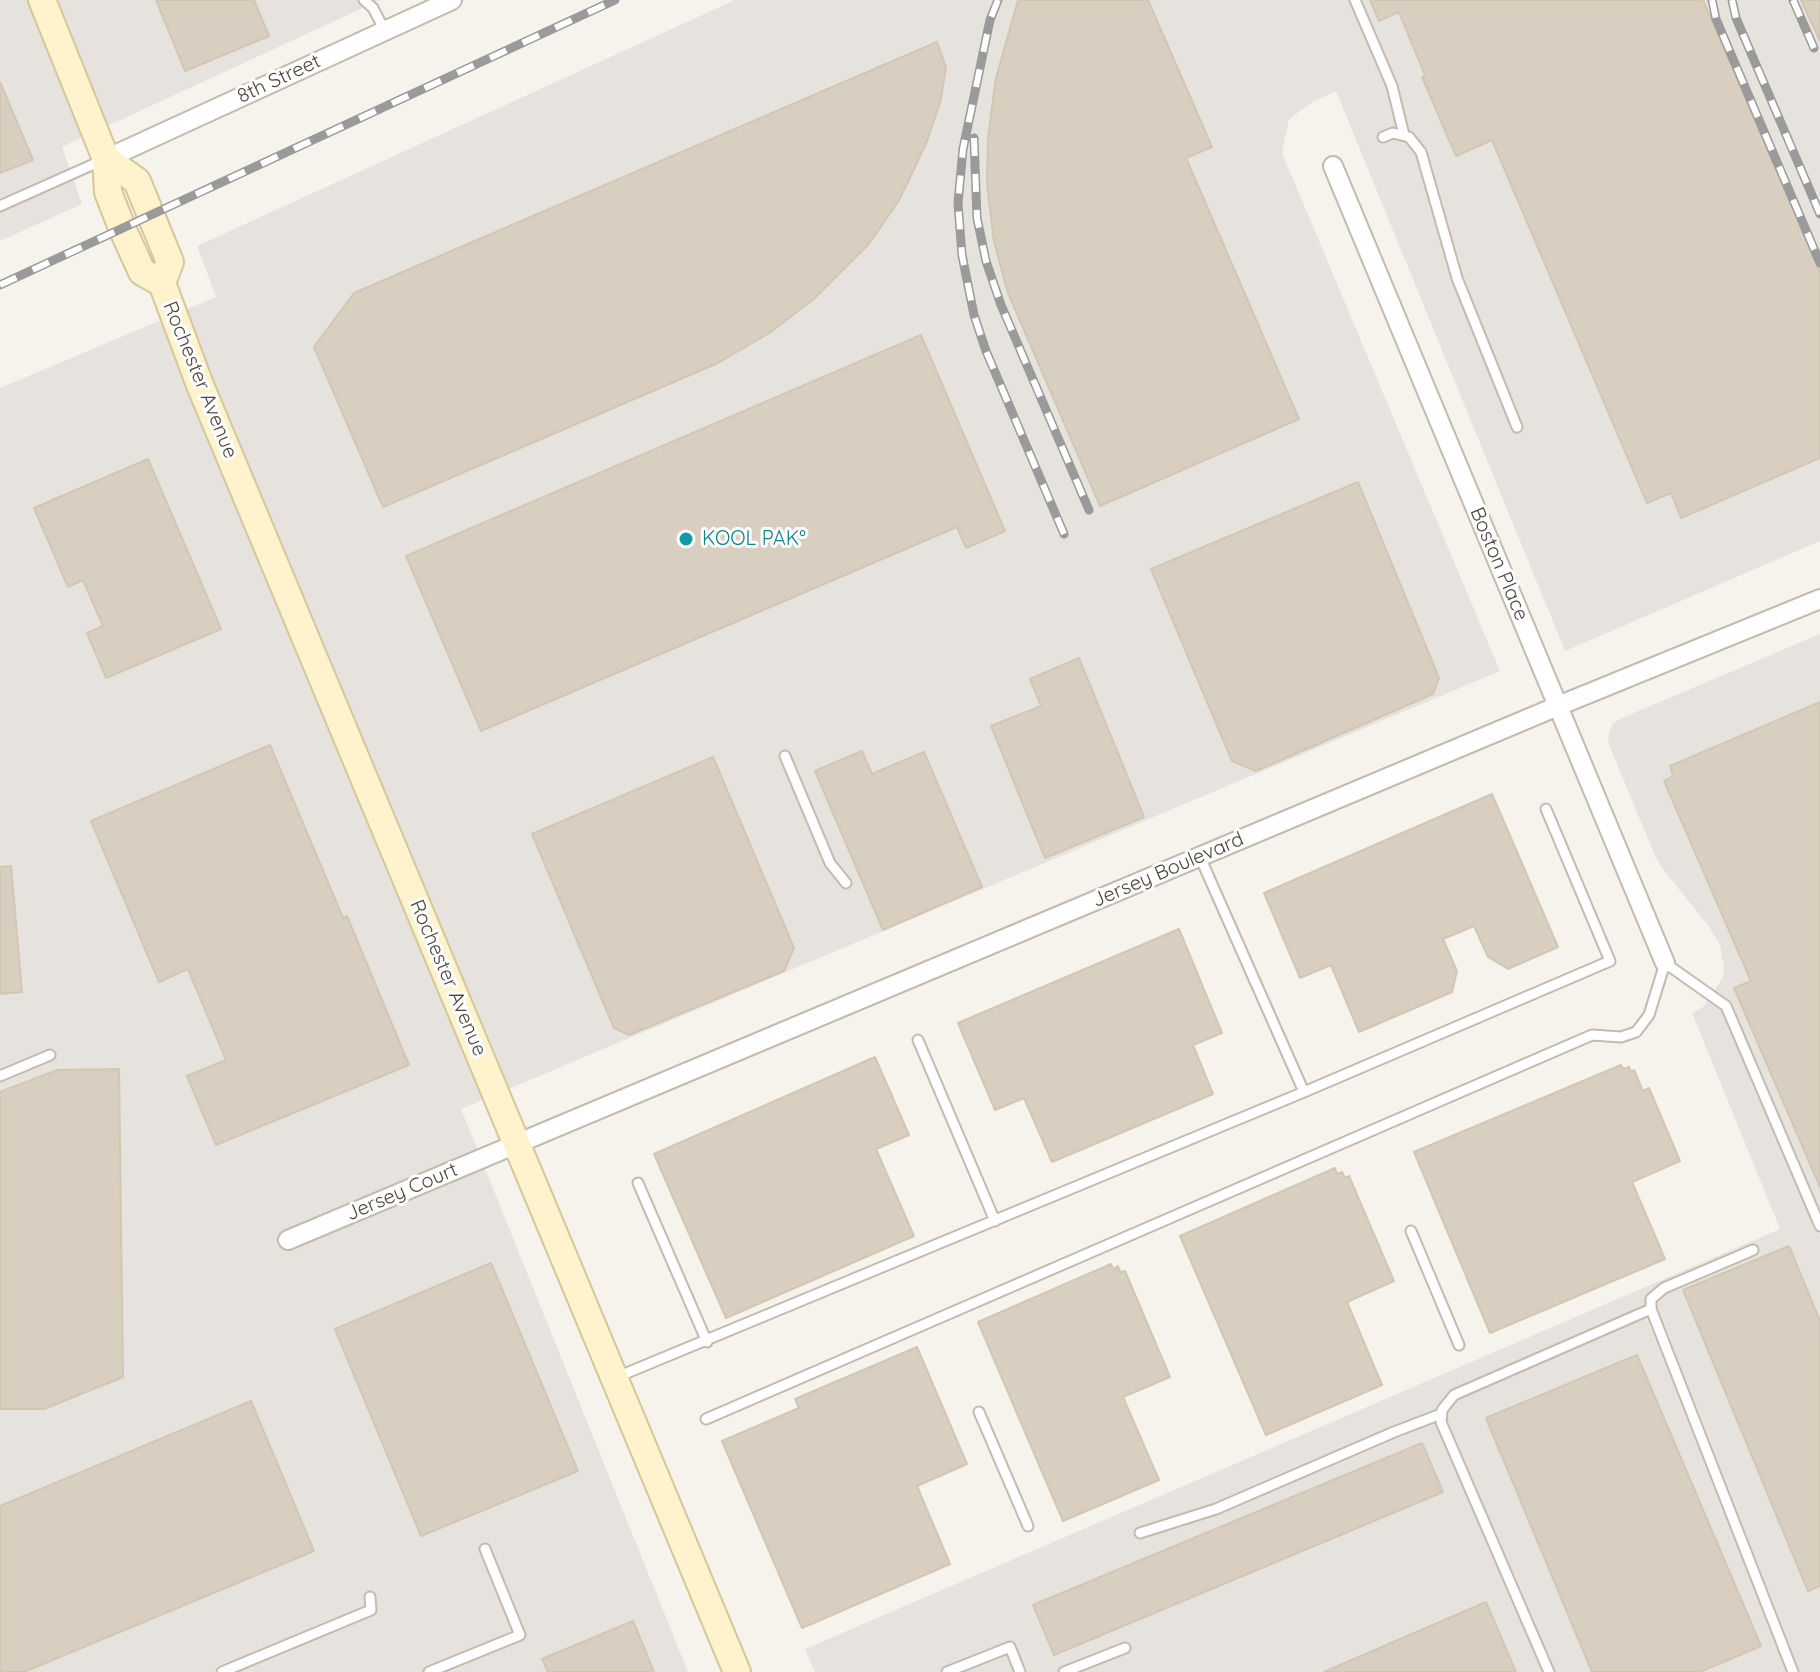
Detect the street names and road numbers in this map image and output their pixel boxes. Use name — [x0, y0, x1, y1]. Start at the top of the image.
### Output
street label: 8th Street — [234, 49, 324, 109]
street label: Rochester Avenue — [158, 298, 242, 462]
street label: Boston Place — [1464, 504, 1534, 624]
street label: Jersey Boulevard — [1089, 827, 1247, 913]
street label: Rochester Avenue — [404, 896, 492, 1060]
street label: Jersey Court — [343, 1158, 461, 1226]

